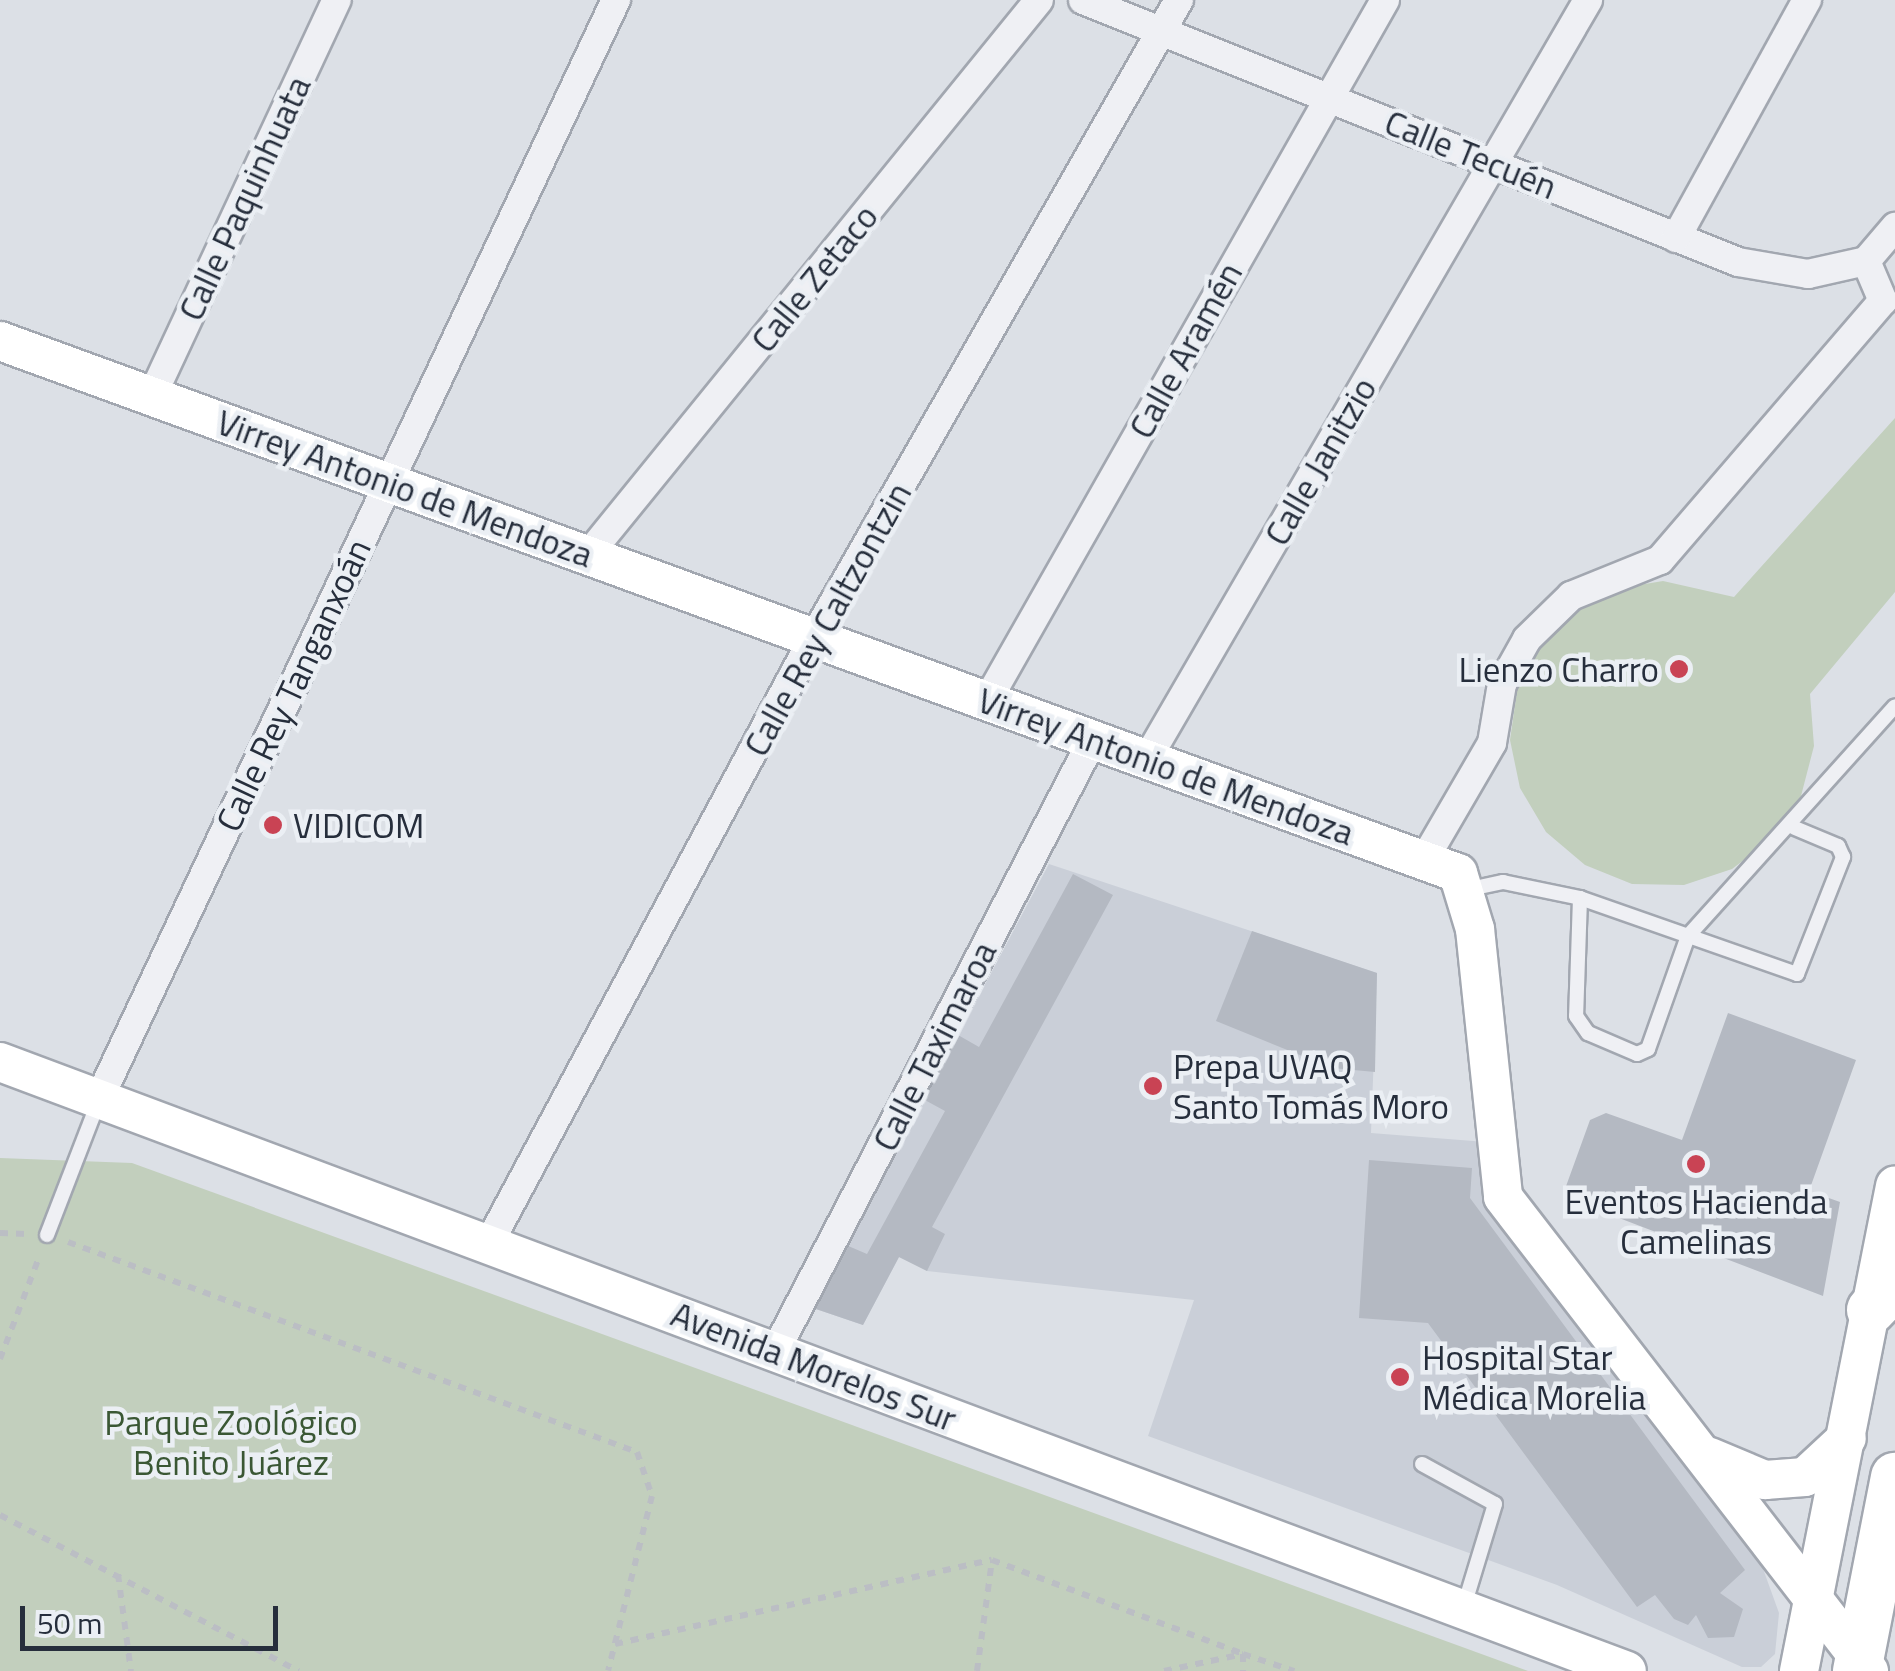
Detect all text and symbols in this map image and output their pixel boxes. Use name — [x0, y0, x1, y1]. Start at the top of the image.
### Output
street label: Calle Paquinhuata — [169, 69, 319, 327]
street label: Calle Tecuén — [1379, 101, 1563, 207]
street label: Calle Zetaco — [742, 196, 886, 360]
street label: Calle Aramén — [1120, 255, 1250, 445]
street label: Calle Janitzio — [1255, 370, 1385, 552]
street label: Virrey Antonio de Mendoza — [211, 400, 599, 576]
street label: Calle Rey Caltzontzin — [734, 475, 920, 763]
street label: Calle Rey Tanganxoán — [207, 532, 379, 838]
place label: Lienzo Charro — [1458, 648, 1659, 690]
marker: Lienzo Charro — [1668, 658, 1690, 680]
street label: Virrey Antonio de Mendoza — [972, 678, 1360, 854]
place label: VIDICOM — [293, 804, 424, 846]
marker: VIDICOM — [262, 814, 284, 836]
street label: Calle Taximaroa — [863, 934, 1005, 1158]
place label: Prepa UVAQ Santo Tomás Moro — [1173, 1045, 1449, 1127]
marker: Prepa UVAQ Santo Tomás Moro — [1142, 1075, 1164, 1097]
marker: Eventos Hacienda Camelinas — [1685, 1153, 1707, 1175]
place label: Eventos Hacienda Camelinas — [1564, 1180, 1828, 1262]
street label: Avenida Morelos Sur — [666, 1292, 962, 1440]
place label: Hospital Star Médica Morelia — [1422, 1336, 1646, 1418]
marker: Hospital Star Médica Morelia — [1387, 1364, 1413, 1390]
park label: Parque Zoológico Benito Juárez — [104, 1401, 358, 1483]
scale bar — [25, 1586, 282, 1648]
text: 50 m — [37, 1600, 102, 1646]

